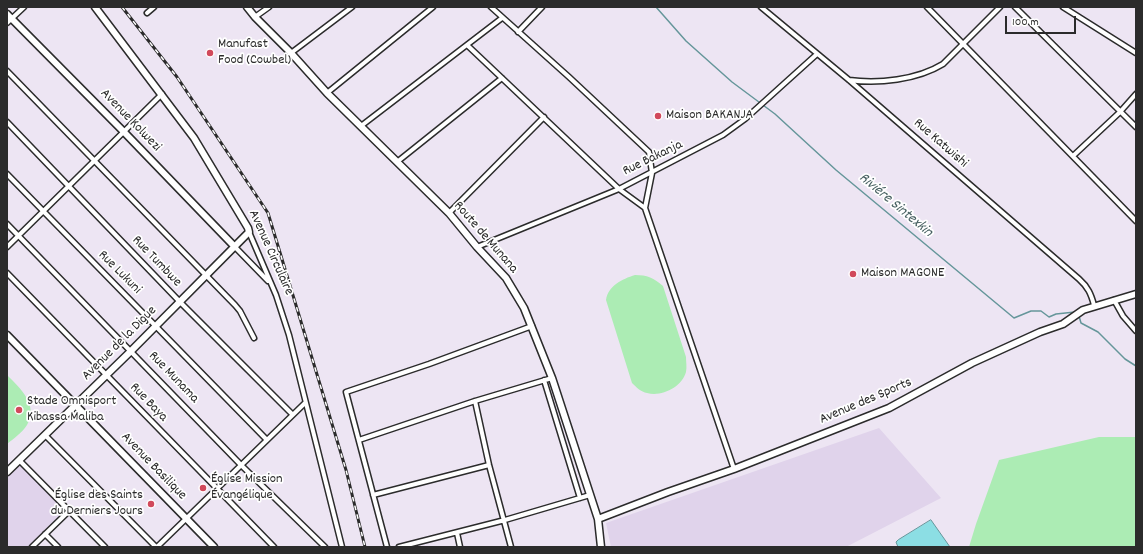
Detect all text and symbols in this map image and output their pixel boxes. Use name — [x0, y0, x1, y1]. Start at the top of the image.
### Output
scale bar — [1007, 8, 1078, 34]
text: 100 m — [1012, 14, 1039, 31]
place label: Manufast Food (Cowbel) — [218, 37, 291, 70]
marker: Manufast Food (Cowbel) — [205, 48, 215, 58]
street label: Avenue Kolwezi — [96, 86, 164, 156]
place label: Maison BAKANJA — [666, 108, 753, 124]
marker: Maison BAKANJA — [653, 111, 663, 121]
street label: Rue Katwishi — [909, 116, 971, 172]
street label: Rue Bakanja — [620, 137, 686, 181]
water label: Riviére Sintexkin — [854, 170, 936, 242]
street label: Route de Munana — [449, 199, 521, 277]
street label: Avenue Circulaire — [244, 208, 296, 298]
street label: Rue Tumbwe — [127, 233, 185, 291]
street label: Rue Lukuni — [94, 248, 144, 298]
place label: Maison MAGONE — [861, 266, 944, 282]
marker: Maison MAGONE — [848, 269, 858, 279]
street label: Avenue de la Digue — [79, 303, 161, 385]
street label: Rue Munama — [144, 349, 202, 407]
street label: Avenue des Sports — [817, 375, 915, 429]
street label: Rue Baya — [125, 380, 171, 426]
place label: Stade Omnisport Kibassa Maliba — [27, 394, 116, 426]
marker: Stade Omnisport Kibassa Maliba — [14, 405, 24, 415]
street label: Avenue Basilique — [117, 430, 189, 504]
place label: Église Mission Évangélique — [211, 472, 282, 504]
marker: Église Mission Évangélique — [198, 483, 208, 493]
place label: Église des Saints du Derniers Jours — [51, 488, 143, 520]
marker: Église des Saints du Derniers Jours — [146, 499, 156, 509]

